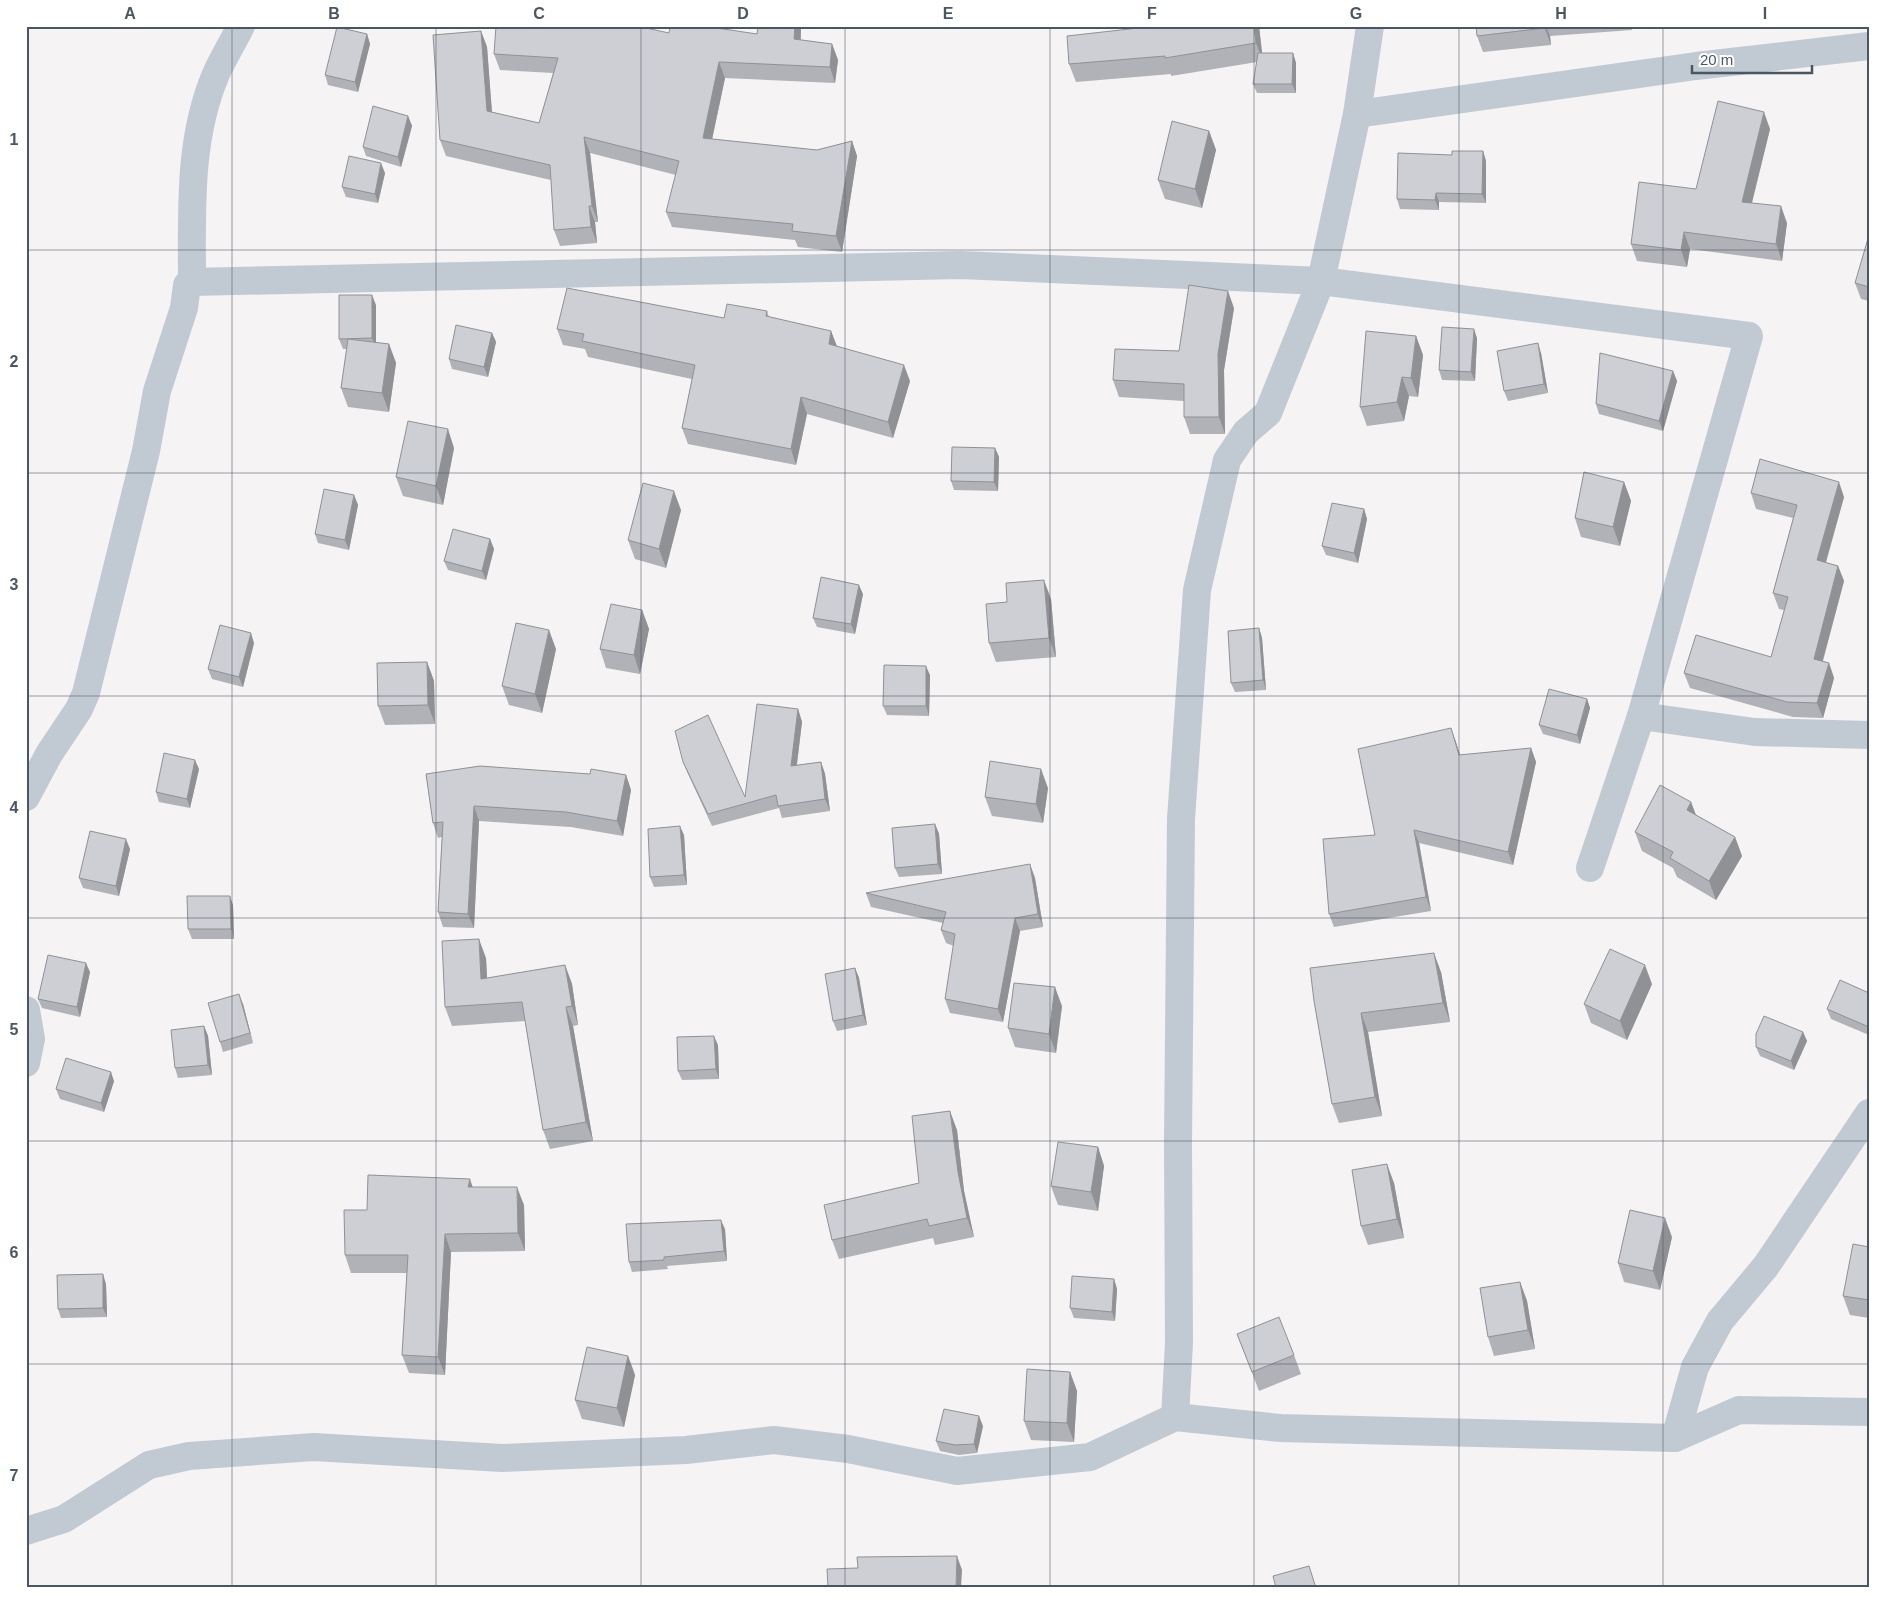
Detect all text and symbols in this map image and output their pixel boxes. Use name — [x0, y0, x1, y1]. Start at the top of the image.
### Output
text: A — [124, 5, 136, 22]
text: B — [328, 5, 340, 22]
text: C — [533, 5, 545, 22]
text: D — [737, 5, 749, 22]
text: E — [943, 5, 954, 22]
text: F — [1147, 5, 1157, 22]
text: G — [1350, 5, 1362, 22]
text: H — [1555, 5, 1567, 22]
text: I — [1763, 5, 1767, 22]
scale bar — [1692, 42, 1812, 74]
text: 20 m — [1700, 51, 1733, 68]
text: 1 — [10, 131, 19, 148]
text: 2 — [10, 353, 19, 370]
text: 3 — [10, 576, 19, 593]
text: 4 — [10, 799, 19, 816]
text: 5 — [10, 1021, 19, 1038]
text: 6 — [10, 1244, 19, 1261]
text: 7 — [10, 1467, 19, 1484]

